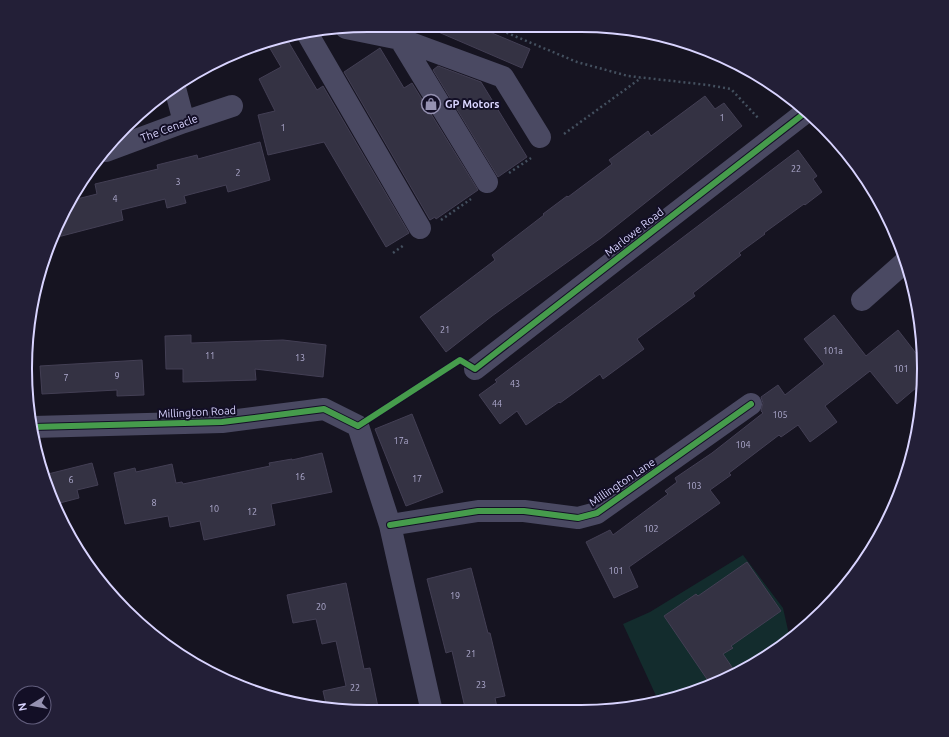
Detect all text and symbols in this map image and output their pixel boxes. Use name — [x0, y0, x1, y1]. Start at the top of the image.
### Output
shop icon: GP Motors — [420, 93, 442, 115]
place label: GP Motors — [445, 98, 500, 110]
street label: The Cenacle — [139, 112, 199, 144]
house number: 1 — [719, 113, 725, 123]
house number: 1 — [280, 123, 286, 133]
house number: 22 — [791, 164, 801, 174]
house number: 2 — [235, 168, 241, 178]
house number: 3 — [175, 177, 181, 187]
house number: 4 — [112, 194, 118, 204]
street label: Marlowe Road — [602, 205, 666, 259]
house number: 21 — [440, 325, 450, 335]
house number: 101a — [823, 346, 843, 356]
house number: 11 — [205, 351, 215, 361]
house number: 13 — [295, 353, 305, 363]
house number: 101 — [893, 364, 909, 374]
house number: 9 — [114, 371, 120, 381]
house number: 7 — [63, 373, 69, 383]
house number: 43 — [510, 379, 520, 389]
house number: 44 — [492, 399, 502, 409]
street label: Millington Road — [158, 404, 236, 420]
house number: 105 — [772, 410, 788, 420]
house number: 17a — [394, 436, 408, 446]
house number: 104 — [735, 440, 751, 450]
street label: Millington Lane — [587, 456, 657, 508]
house number: 16 — [295, 472, 305, 482]
house number: 17 — [412, 474, 422, 484]
house number: 6 — [68, 475, 74, 485]
house number: 103 — [686, 481, 702, 491]
house number: 8 — [151, 498, 157, 508]
house number: 10 — [209, 504, 219, 514]
house number: 12 — [247, 507, 257, 517]
house number: 102 — [643, 524, 659, 534]
house number: 101 — [608, 566, 624, 576]
house number: 19 — [450, 591, 460, 601]
house number: 20 — [316, 602, 326, 612]
house number: 21 — [466, 649, 476, 659]
house number: 23 — [476, 680, 486, 690]
house number: 22 — [350, 683, 360, 693]
north arrow — [12, 685, 52, 725]
text: N — [16, 702, 29, 712]

